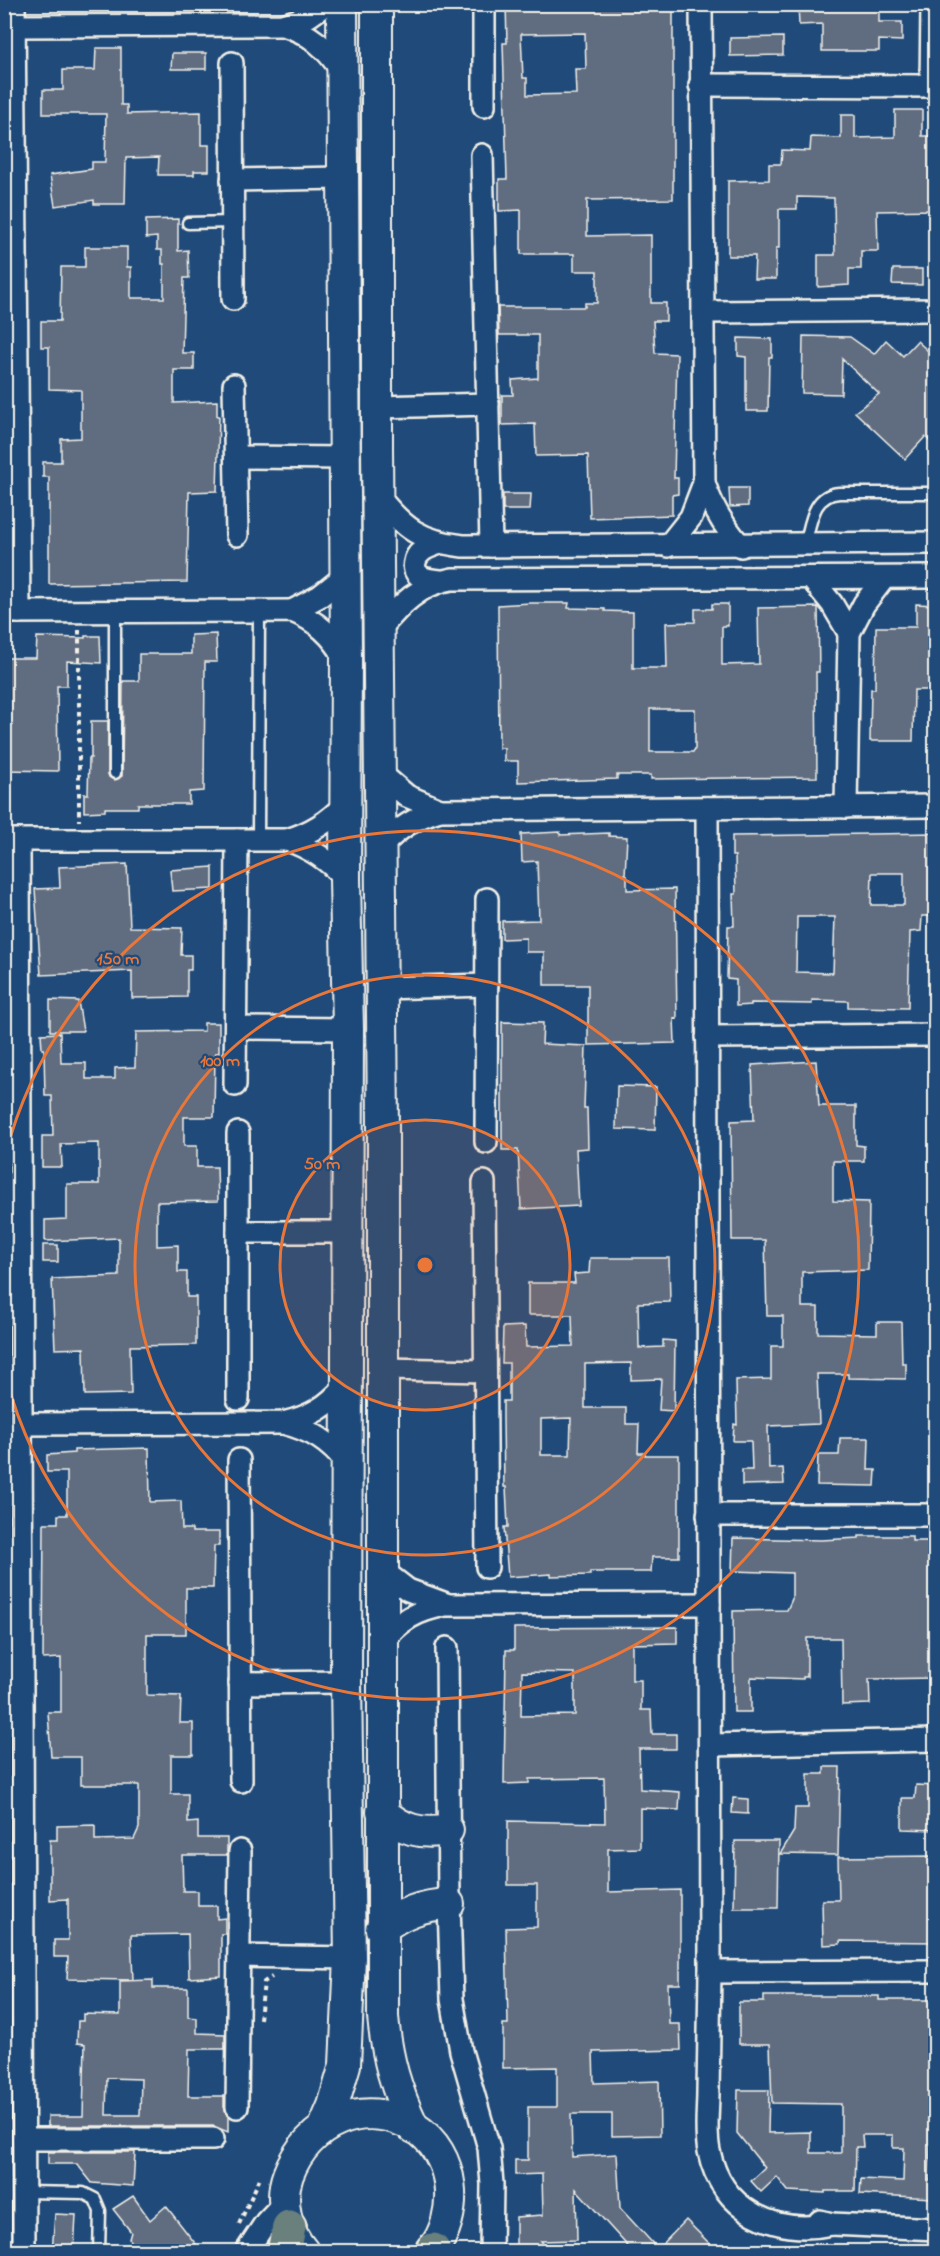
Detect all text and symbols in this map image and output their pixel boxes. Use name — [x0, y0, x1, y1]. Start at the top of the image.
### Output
text: 150 m — [97, 947, 139, 973]
text: 100 m — [200, 1049, 240, 1075]
text: 50 m — [304, 1152, 340, 1178]
centre of rings — [415, 1255, 435, 1275]

